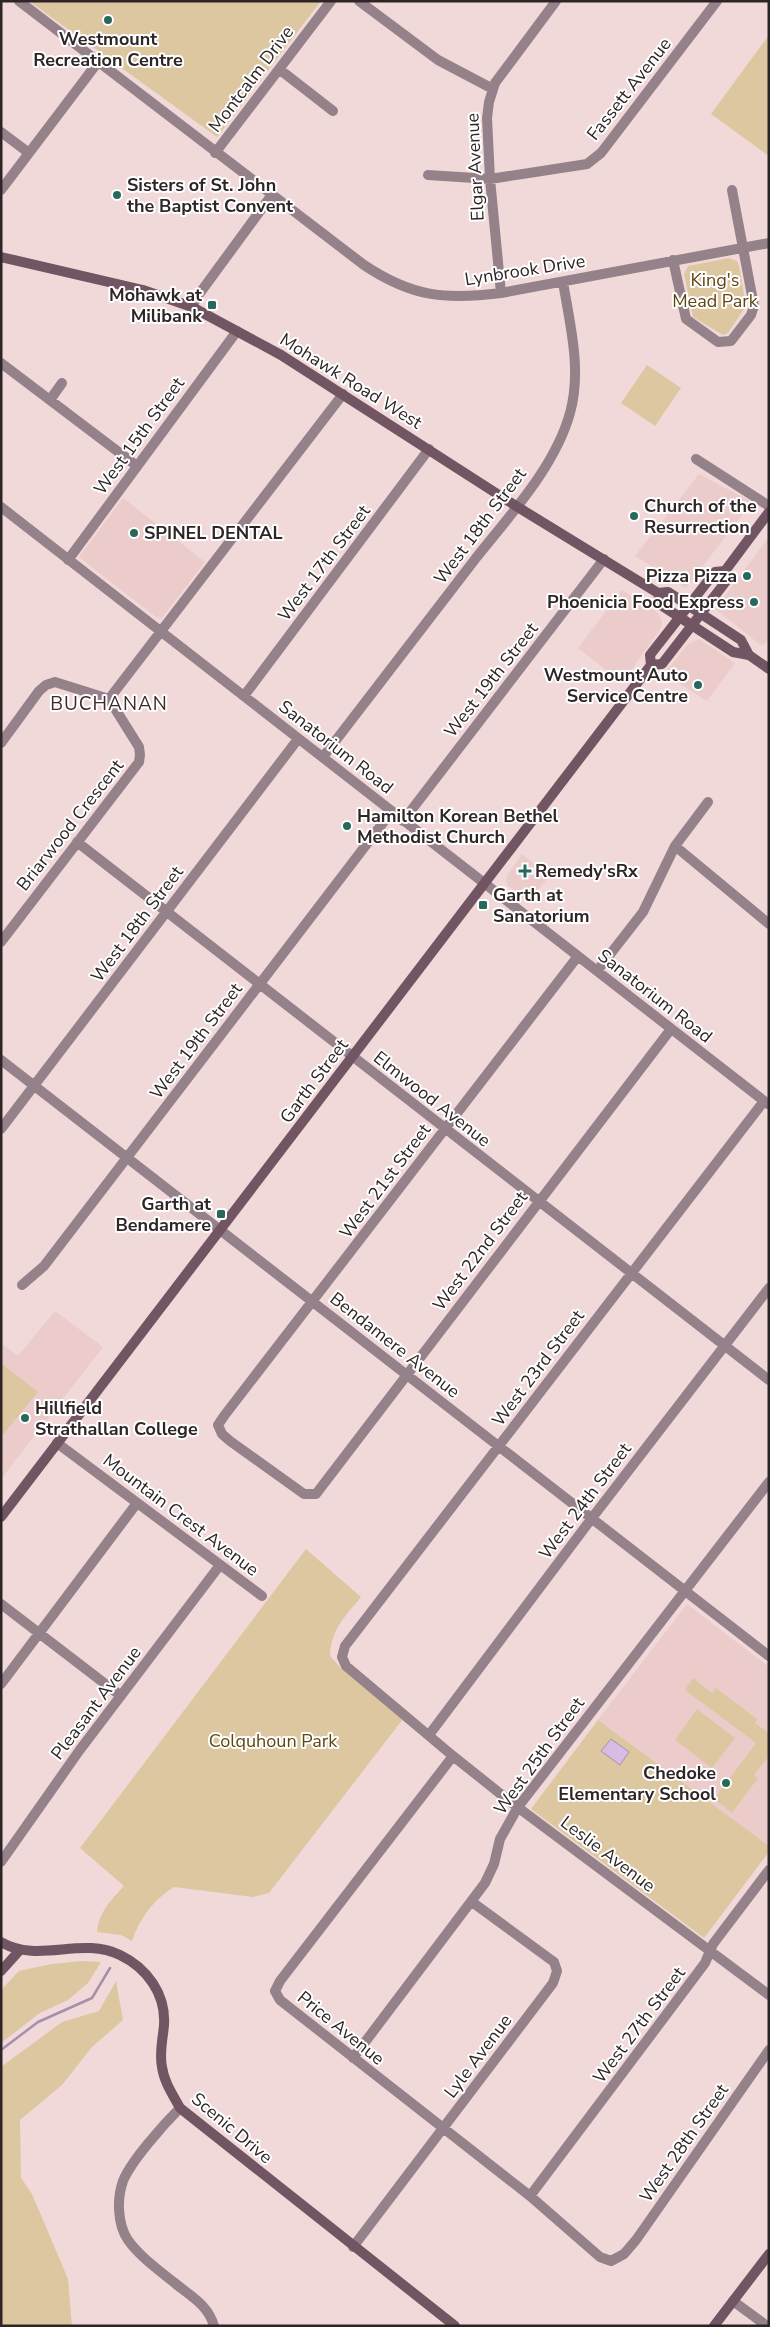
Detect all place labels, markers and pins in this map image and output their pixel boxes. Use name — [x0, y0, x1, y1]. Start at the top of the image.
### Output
marker: Westmount Recreation Centre — [102, 14, 114, 26]
place label: Westmount Recreation Centre — [33, 27, 183, 72]
place label: Sisters of St. John the Baptist Convent — [127, 173, 293, 218]
marker: Sisters of St. John the Baptist Convent — [111, 189, 123, 201]
place label: Mohawk at Milibank — [109, 283, 202, 328]
marker: Mohawk at Milibank — [206, 299, 218, 311]
place label: Church of the Resurrection — [644, 494, 757, 539]
marker: Church of the Resurrection — [628, 510, 640, 522]
place label: SPINEL DENTAL — [144, 521, 283, 545]
marker: SPINEL DENTAL — [128, 527, 140, 539]
place label: Pizza Pizza — [646, 564, 737, 588]
marker: Pizza Pizza — [741, 570, 753, 582]
place label: Phoenicia Food Express — [547, 590, 744, 614]
marker: Phoenicia Food Express — [748, 596, 760, 608]
place label: Westmount Auto Service Centre — [544, 663, 688, 708]
marker: Westmount Auto Service Centre — [692, 679, 704, 691]
place label: Hamilton Korean Bethel Methodist Church — [357, 804, 559, 849]
marker: Hamilton Korean Bethel Methodist Church — [341, 820, 353, 832]
place label: Remedy'sRx — [535, 859, 638, 883]
marker: Remedy'sRx — [519, 865, 531, 877]
place label: Garth at Sanatorium — [493, 883, 590, 928]
marker: Garth at Sanatorium — [477, 899, 489, 911]
place label: Garth at Bendamere — [115, 1192, 211, 1237]
marker: Garth at Bendamere — [215, 1208, 227, 1220]
place label: Hillfield Strathallan College — [35, 1396, 198, 1441]
marker: Hillfield Strathallan College — [19, 1412, 31, 1424]
place label: Chedoke Elementary School — [558, 1761, 716, 1806]
marker: Chedoke Elementary School — [720, 1777, 732, 1789]

